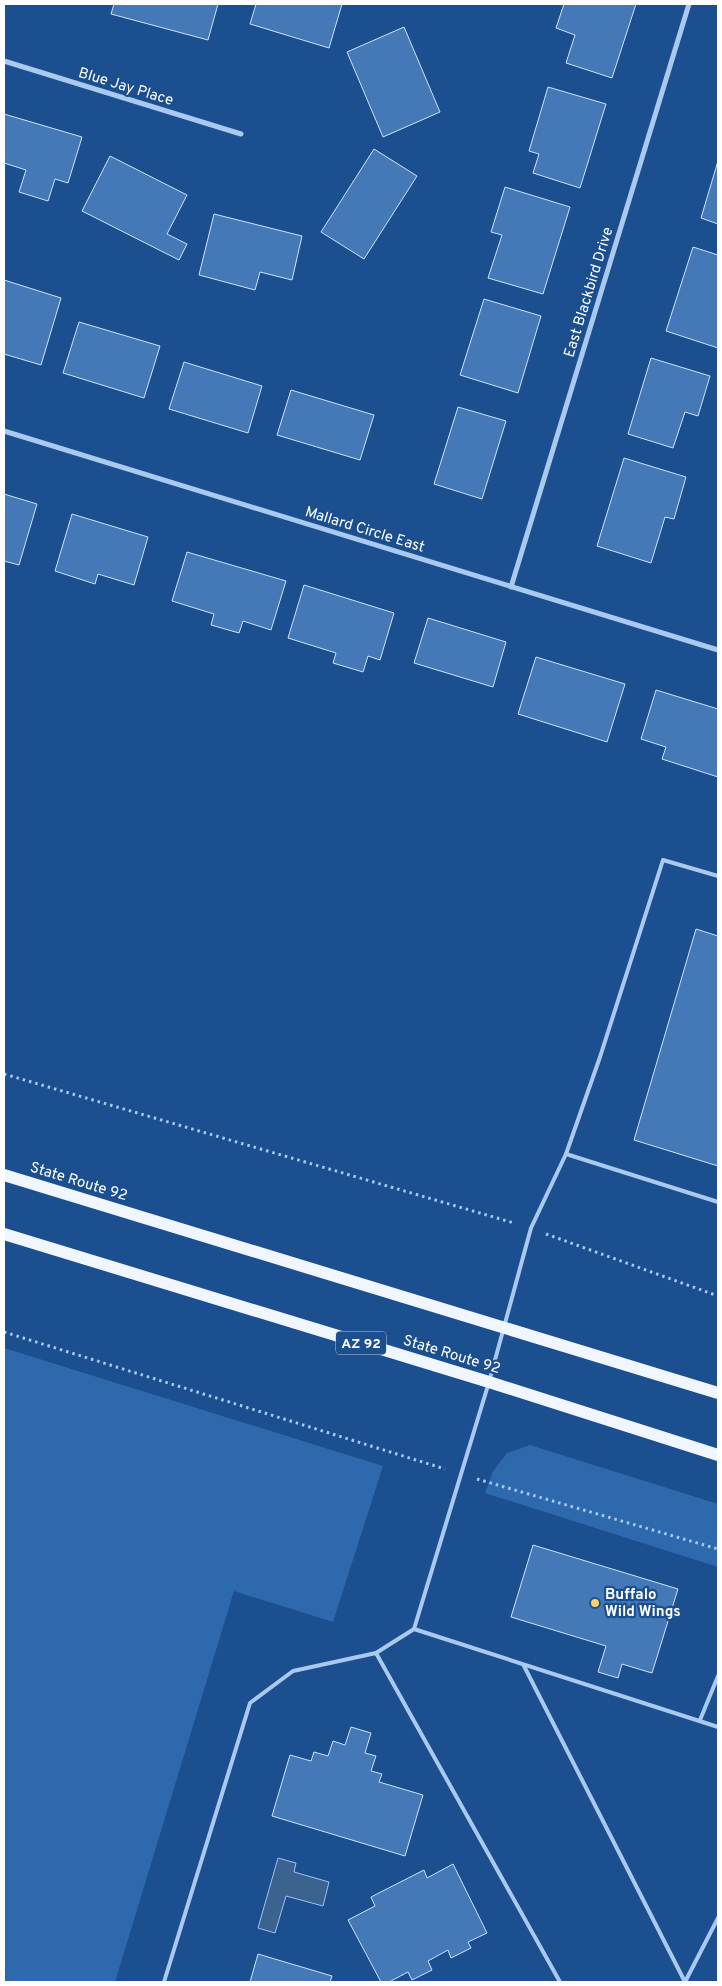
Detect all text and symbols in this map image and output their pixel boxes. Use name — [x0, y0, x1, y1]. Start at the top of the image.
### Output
street label: Blue Jay Place — [76, 64, 175, 111]
street label: East Blackbird Drive — [561, 225, 618, 360]
street label: Mallard Circle East — [302, 503, 427, 558]
street label: State Route 92 — [28, 1159, 130, 1206]
road number: AZ 92 — [336, 1332, 386, 1355]
street label: State Route 92 — [401, 1332, 503, 1379]
place label: Buffalo Wild Wings — [605, 1586, 681, 1622]
marker: Buffalo Wild Wings — [589, 1597, 601, 1609]

